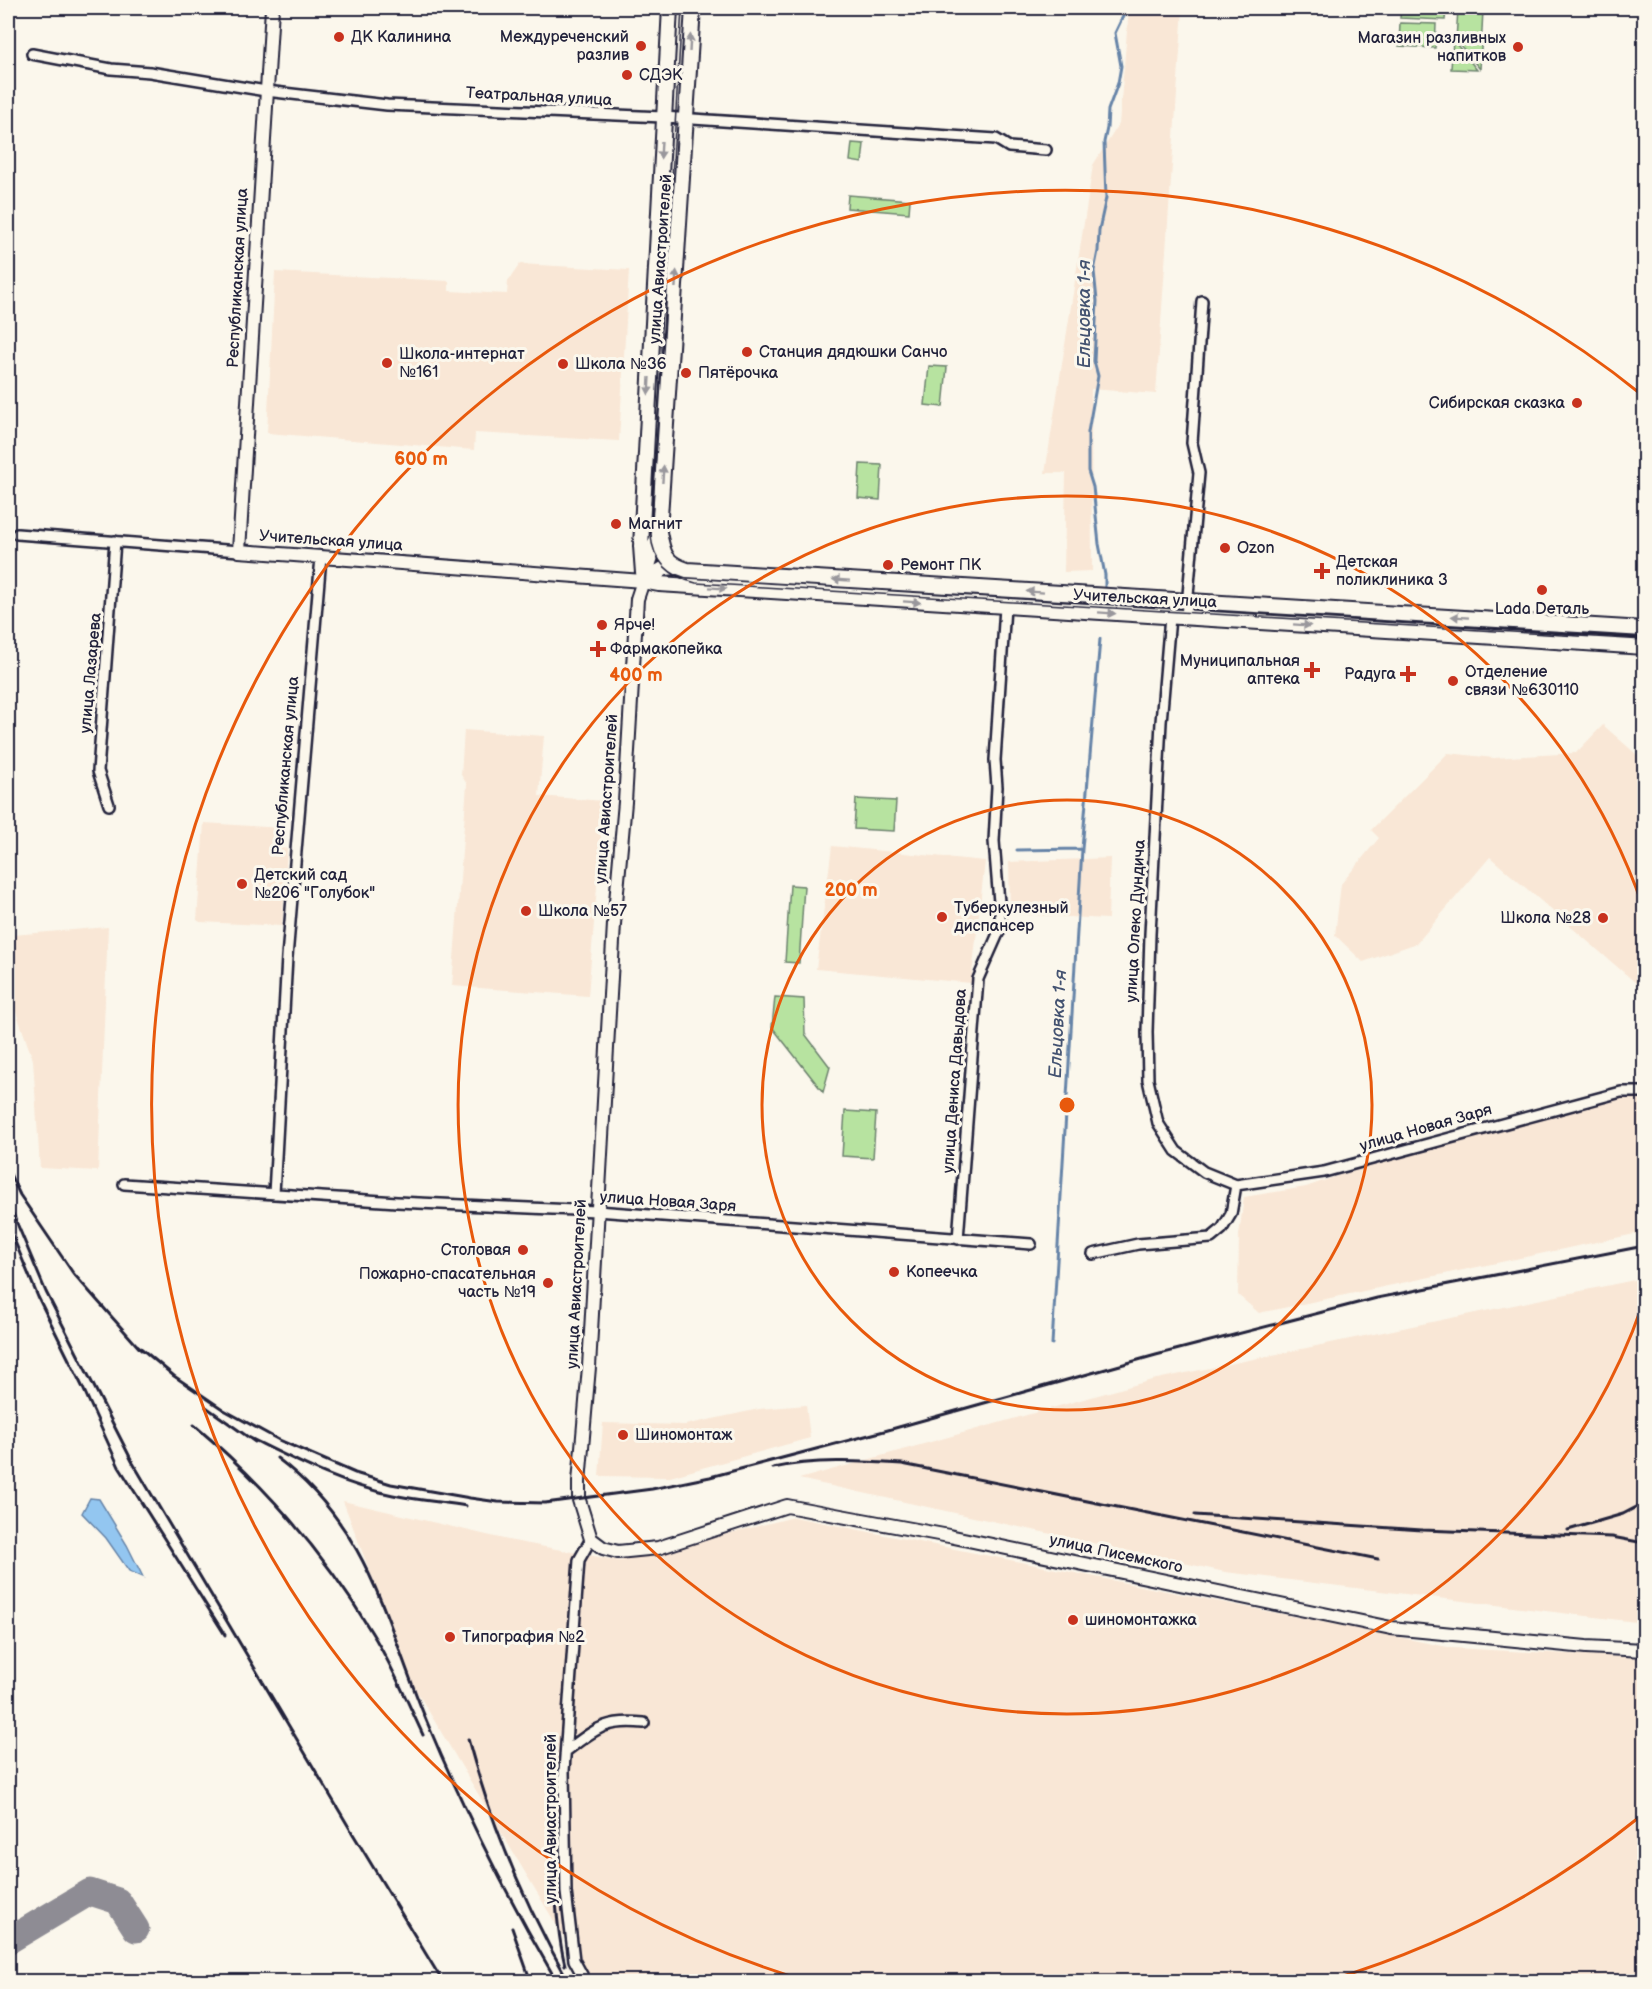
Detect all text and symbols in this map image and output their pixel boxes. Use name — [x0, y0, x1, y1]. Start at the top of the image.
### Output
place label: ДК Калинина — [351, 28, 452, 47]
place label: Междуреченский разлив — [500, 28, 630, 65]
place label: Магазин разливных напитков — [1358, 29, 1507, 66]
marker: ДК Калинина — [332, 30, 346, 44]
one-way arrow — [686, 33, 695, 52]
marker: Междуреченский разлив — [634, 39, 648, 53]
marker: Магазин разливных напитков — [1511, 40, 1525, 54]
place label: СДЭК — [639, 66, 683, 85]
marker: СДЭК — [620, 68, 634, 82]
street label: Театральная улица — [465, 84, 613, 110]
one-way arrow — [657, 140, 666, 159]
street label: улица Авиастроителей — [646, 173, 676, 345]
street label: Республиканская улица — [224, 187, 252, 368]
water label: Ельцовка 1-я — [1074, 260, 1095, 368]
one-way arrow — [672, 270, 681, 289]
place label: Станция дядюшки Санчо — [759, 343, 947, 362]
place label: Школа-интернат №161 — [399, 345, 525, 382]
marker: Станция дядюшки Санчо — [740, 345, 754, 359]
place label: Школа №36 — [575, 355, 667, 374]
marker: Школа-интернат №161 — [380, 356, 394, 370]
marker: Школа №36 — [556, 357, 570, 371]
place label: Пятёрочка — [698, 364, 779, 383]
marker: Пятёрочка — [679, 366, 693, 380]
one-way arrow — [644, 377, 654, 396]
place label: Сибирская сказка — [1429, 394, 1566, 413]
marker: Сибирская сказка — [1570, 396, 1584, 410]
text: 600 m — [394, 449, 448, 470]
one-way arrow — [659, 464, 668, 483]
place label: Магнит — [628, 515, 683, 534]
marker: Магнит — [609, 517, 623, 531]
street label: Учительская улица — [258, 526, 404, 556]
place label: Ozon — [1237, 539, 1275, 558]
marker: Ozon — [1218, 541, 1232, 555]
place label: Детская поликлиника 3 — [1336, 553, 1448, 590]
place label: Ремонт ПК — [900, 556, 982, 575]
marker: Ремонт ПК — [881, 558, 895, 572]
marker: Детская поликлиника 3 — [1313, 562, 1331, 580]
one-way arrow — [831, 575, 850, 584]
marker: Lada Dеталь — [1535, 583, 1549, 597]
one-way arrow — [708, 584, 727, 593]
street label: Учительская улица — [1073, 586, 1218, 612]
one-way arrow — [1026, 588, 1045, 597]
one-way arrow — [903, 597, 922, 607]
place label: Lada Dеталь — [1495, 600, 1589, 619]
one-way arrow — [1097, 608, 1116, 618]
street label: улица Лазарева — [76, 611, 106, 734]
one-way arrow — [1451, 613, 1470, 622]
place label: Ярче! — [614, 616, 655, 635]
marker: Ярче! — [595, 618, 609, 632]
one-way arrow — [1292, 620, 1311, 629]
place label: Фармакопейка — [610, 640, 723, 659]
marker: Фармакопейка — [591, 642, 605, 656]
place label: Муниципальная аптека — [1180, 652, 1301, 689]
marker: Муниципальная аптека — [1305, 663, 1319, 677]
place label: Отделение связи №630110 — [1465, 663, 1579, 700]
text: 400 m — [609, 665, 663, 686]
place label: Радуга — [1344, 665, 1397, 684]
marker: Радуга — [1401, 667, 1415, 681]
marker: Отделение связи №630110 — [1446, 674, 1460, 688]
street label: Республиканская улица — [269, 675, 303, 857]
street label: улица Авиастроителей — [592, 713, 622, 885]
street label: улица Олеко Дундича — [1122, 838, 1150, 1003]
place label: Детский сад №206 "Голубок" — [254, 866, 375, 903]
marker: Детский сад №206 "Голубок" — [235, 877, 249, 891]
text: 200 m — [824, 880, 878, 901]
place label: Туберкулезный диспансер — [954, 899, 1069, 936]
place label: Школа №57 — [538, 902, 627, 921]
marker: Школа №57 — [519, 904, 533, 918]
place label: Школа №28 — [1500, 909, 1591, 928]
marker: Туберкулезный диспансер — [935, 910, 949, 924]
marker: Школа №28 — [1596, 911, 1610, 925]
water label: Ельцовка 1-я — [1045, 969, 1071, 1079]
street label: улица Дениса Давыдова — [939, 988, 971, 1174]
centre of rings — [1057, 1095, 1077, 1115]
street label: улица Новая Заря — [1358, 1100, 1494, 1156]
street label: улица Новая Заря — [599, 1188, 737, 1216]
street label: улица Авиастроителей — [563, 1199, 591, 1369]
place label: Столовая — [441, 1241, 511, 1260]
marker: Столовая — [516, 1243, 530, 1257]
place label: Копеечка — [906, 1263, 978, 1282]
place label: Пожарно-спасательная часть №19 — [359, 1265, 536, 1302]
marker: Копеечка — [887, 1265, 901, 1279]
marker: Пожарно-спасательная часть №19 — [541, 1276, 555, 1290]
place label: Шиномонтаж — [635, 1426, 733, 1445]
marker: Шиномонтаж — [616, 1428, 630, 1442]
street label: улица Писемского — [1048, 1531, 1184, 1577]
place label: шиномонтажка — [1085, 1611, 1198, 1630]
marker: шиномонтажка — [1066, 1613, 1080, 1627]
place label: Типография №2 — [462, 1628, 585, 1647]
marker: Типография №2 — [443, 1630, 457, 1644]
street label: улица Авиастроителей — [542, 1734, 561, 1904]

